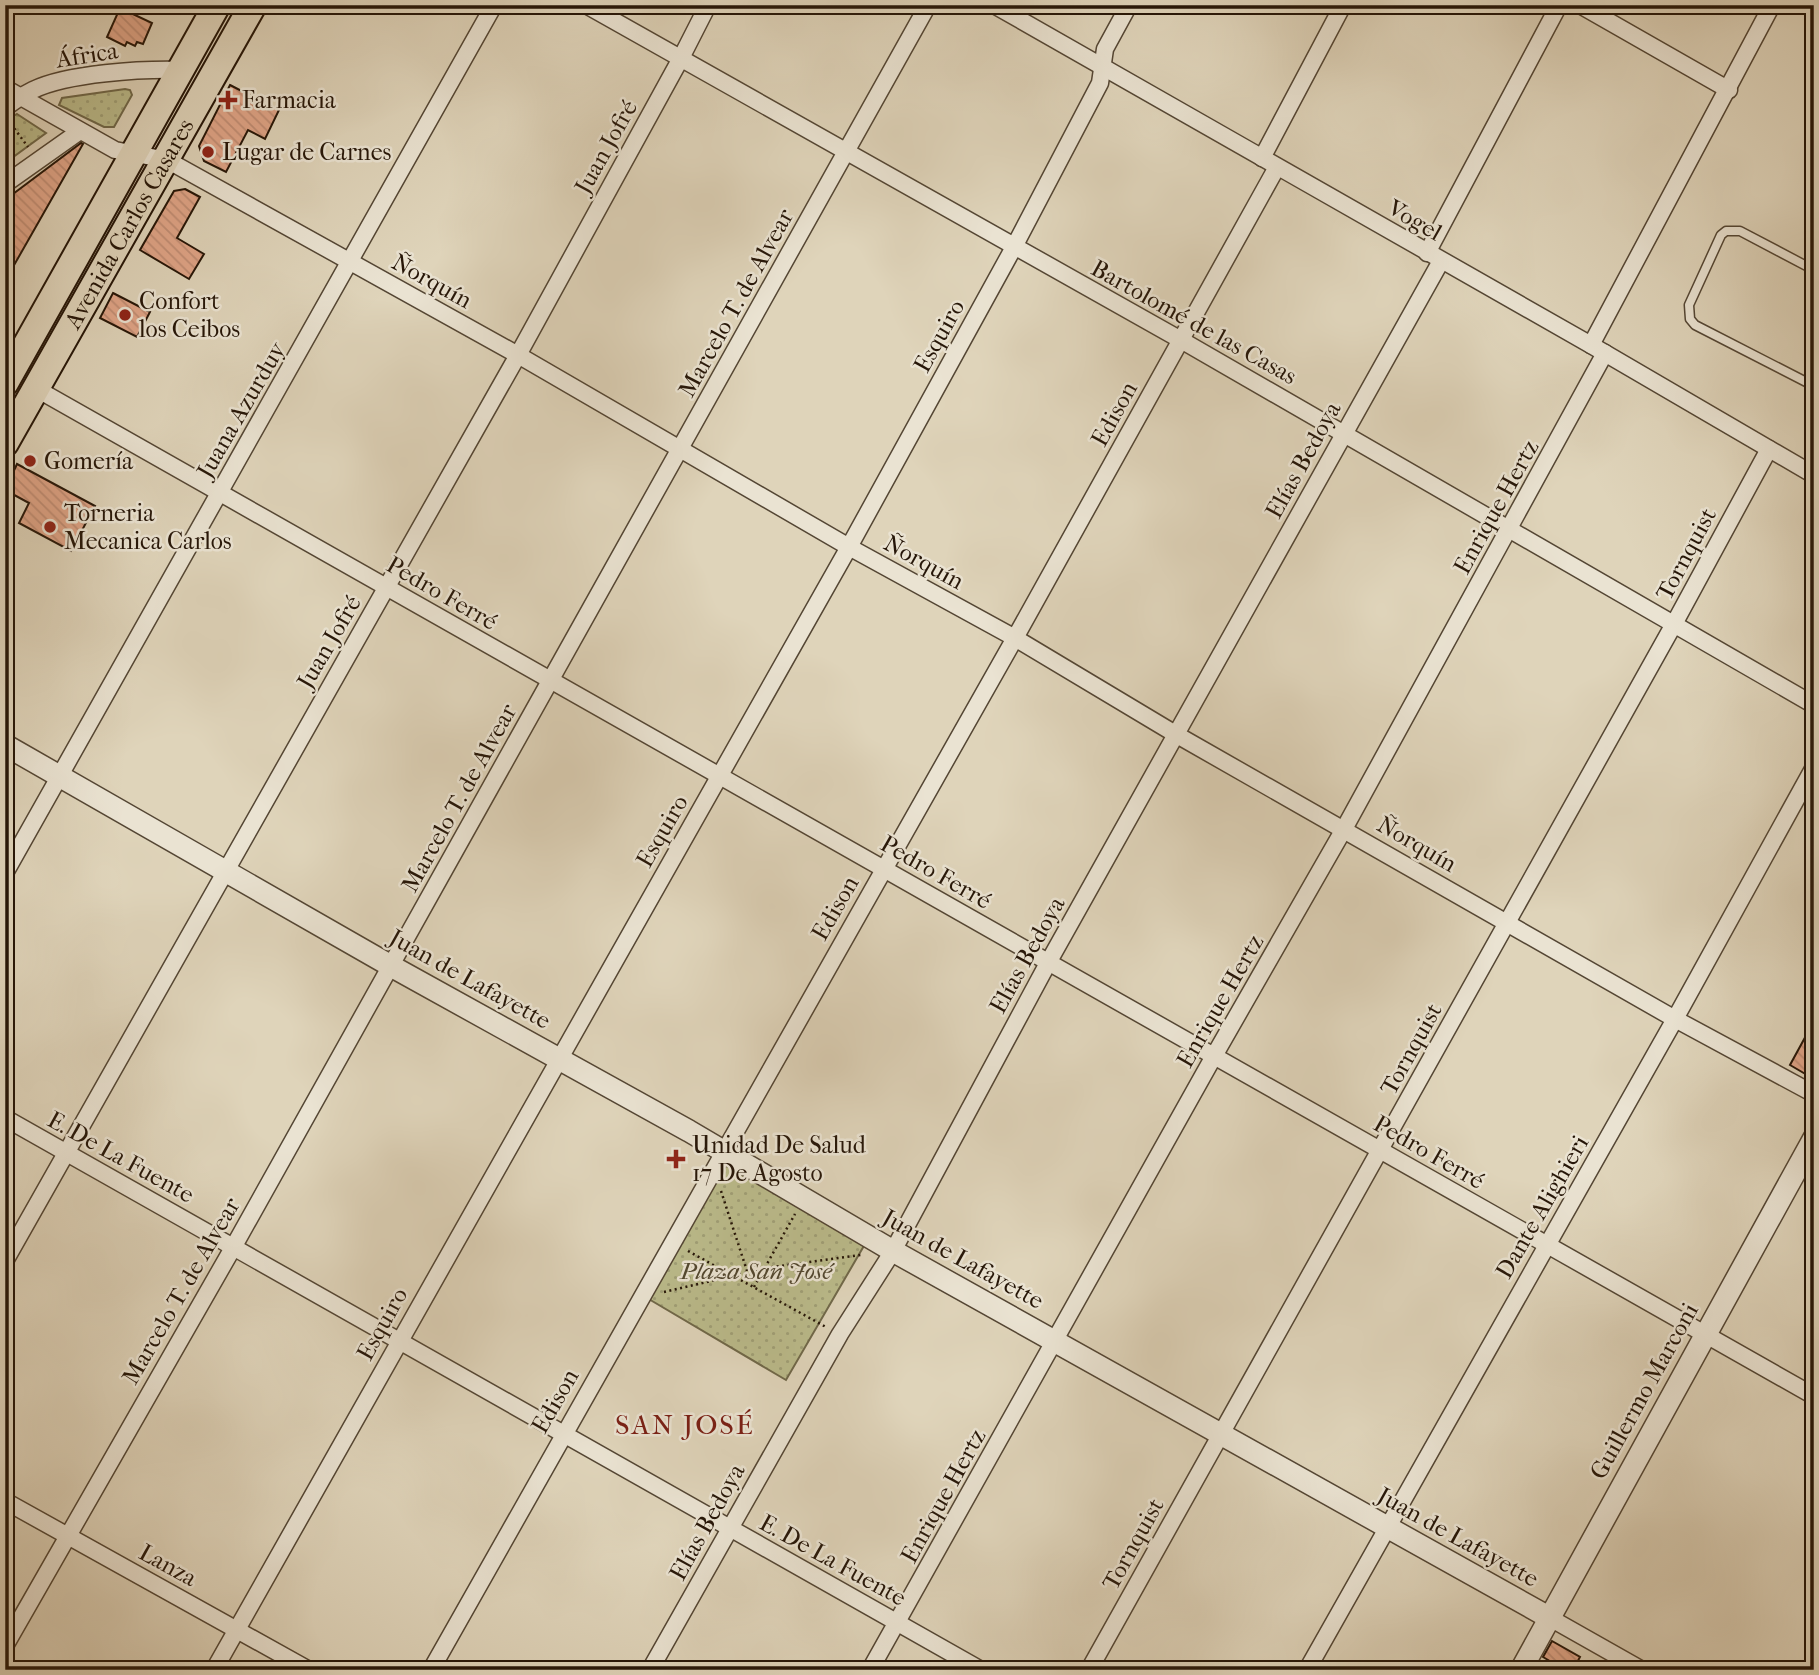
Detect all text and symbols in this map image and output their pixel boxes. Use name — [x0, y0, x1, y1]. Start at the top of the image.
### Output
street label: África — [53, 35, 121, 74]
place label: Farmacia — [242, 86, 337, 114]
marker: Farmacia — [220, 92, 236, 108]
street label: Juan Jofré — [568, 95, 643, 200]
street label: Avenida Carlos Casares — [58, 114, 200, 334]
place label: Lugar de Carnes — [222, 138, 392, 166]
marker: Lugar de Carnes — [200, 144, 216, 160]
street label: Vogel — [1382, 193, 1447, 247]
street label: Marcelo T. de Alvear — [673, 203, 800, 402]
street label: Ñorquín — [387, 248, 477, 314]
street label: Bartolomé de las Casas — [1086, 254, 1302, 390]
place label: Confort los Ceibos — [138, 287, 240, 343]
street label: Esquiro — [908, 295, 970, 377]
marker: Confort los Ceibos — [117, 307, 133, 323]
street label: Juana Azurduy — [190, 336, 292, 485]
street label: Edison — [1085, 377, 1143, 451]
street label: Elías Bedoya — [1259, 396, 1347, 523]
street label: Enrique Hertz — [1448, 435, 1544, 579]
place label: Gomería — [44, 447, 134, 475]
marker: Gomería — [22, 453, 38, 469]
place label: Torneria Mecanica Carlos — [64, 499, 232, 555]
street label: Tornquist — [1650, 503, 1722, 605]
marker: Torneria Mecanica Carlos — [42, 519, 58, 535]
street label: Ñorquín — [879, 529, 969, 595]
street label: Pedro Ferré — [382, 550, 502, 636]
street label: Juan Jofré — [290, 590, 367, 695]
street label: Marcelo T. de Alvear — [396, 698, 523, 897]
street label: Esquiro — [630, 790, 694, 872]
street label: Ñorquín — [1372, 810, 1462, 878]
street label: Pedro Ferré — [876, 829, 996, 915]
street label: Edison — [805, 871, 865, 945]
street label: Elías Bedoya — [983, 891, 1071, 1018]
street label: Juan de Lafayette — [383, 922, 556, 1035]
street label: Enrique Hertz — [1171, 929, 1269, 1072]
street label: Tornquist — [1374, 998, 1448, 1100]
street label: E. De La Fuente — [43, 1105, 199, 1209]
street label: Pedro Ferré — [1369, 1109, 1489, 1195]
place label: Unidad De Salud 17 De Agosto — [692, 1131, 867, 1187]
street label: Dante Alighieri — [1490, 1131, 1594, 1283]
marker: Unidad De Salud 17 De Agosto — [666, 1149, 686, 1169]
street label: Marcelo T. de Alvear — [116, 1192, 246, 1389]
street label: Juan de Lafayette — [876, 1202, 1049, 1315]
park label: Plaza San José — [679, 1257, 835, 1285]
street label: Esquiro — [351, 1283, 413, 1365]
street label: Guillermo Marconi — [1584, 1298, 1704, 1484]
street label: Edison — [525, 1364, 585, 1438]
district label: SAN JOSÉ — [615, 1408, 755, 1441]
street label: Enrique Hertz — [895, 1424, 991, 1568]
street label: Elías Bedoya — [663, 1458, 751, 1585]
street label: Juan de Lafayette — [1371, 1480, 1544, 1593]
street label: Tornquist — [1096, 1493, 1170, 1595]
street label: E. De La Fuente — [755, 1508, 911, 1612]
street label: Lanza — [134, 1538, 202, 1593]

